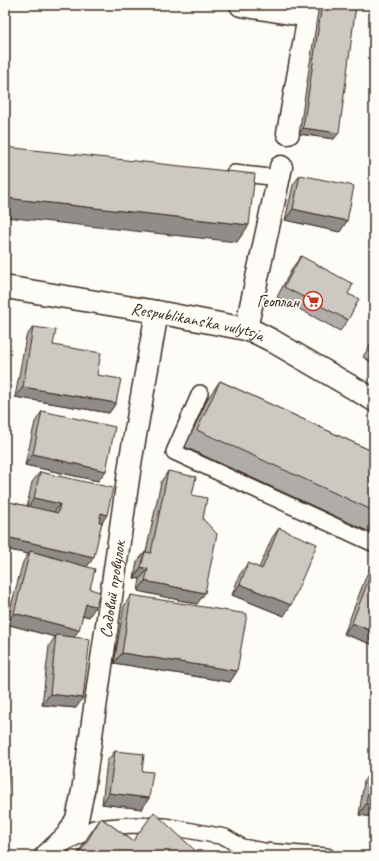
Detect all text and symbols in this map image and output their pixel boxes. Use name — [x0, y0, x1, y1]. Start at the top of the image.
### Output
supermarket icon: Геоплан — [302, 290, 324, 312]
place label: Геоплан — [257, 291, 301, 312]
street label: Respublikans'ka vulytsja — [130, 298, 270, 347]
street label: Садовий провулок — [95, 538, 130, 640]

